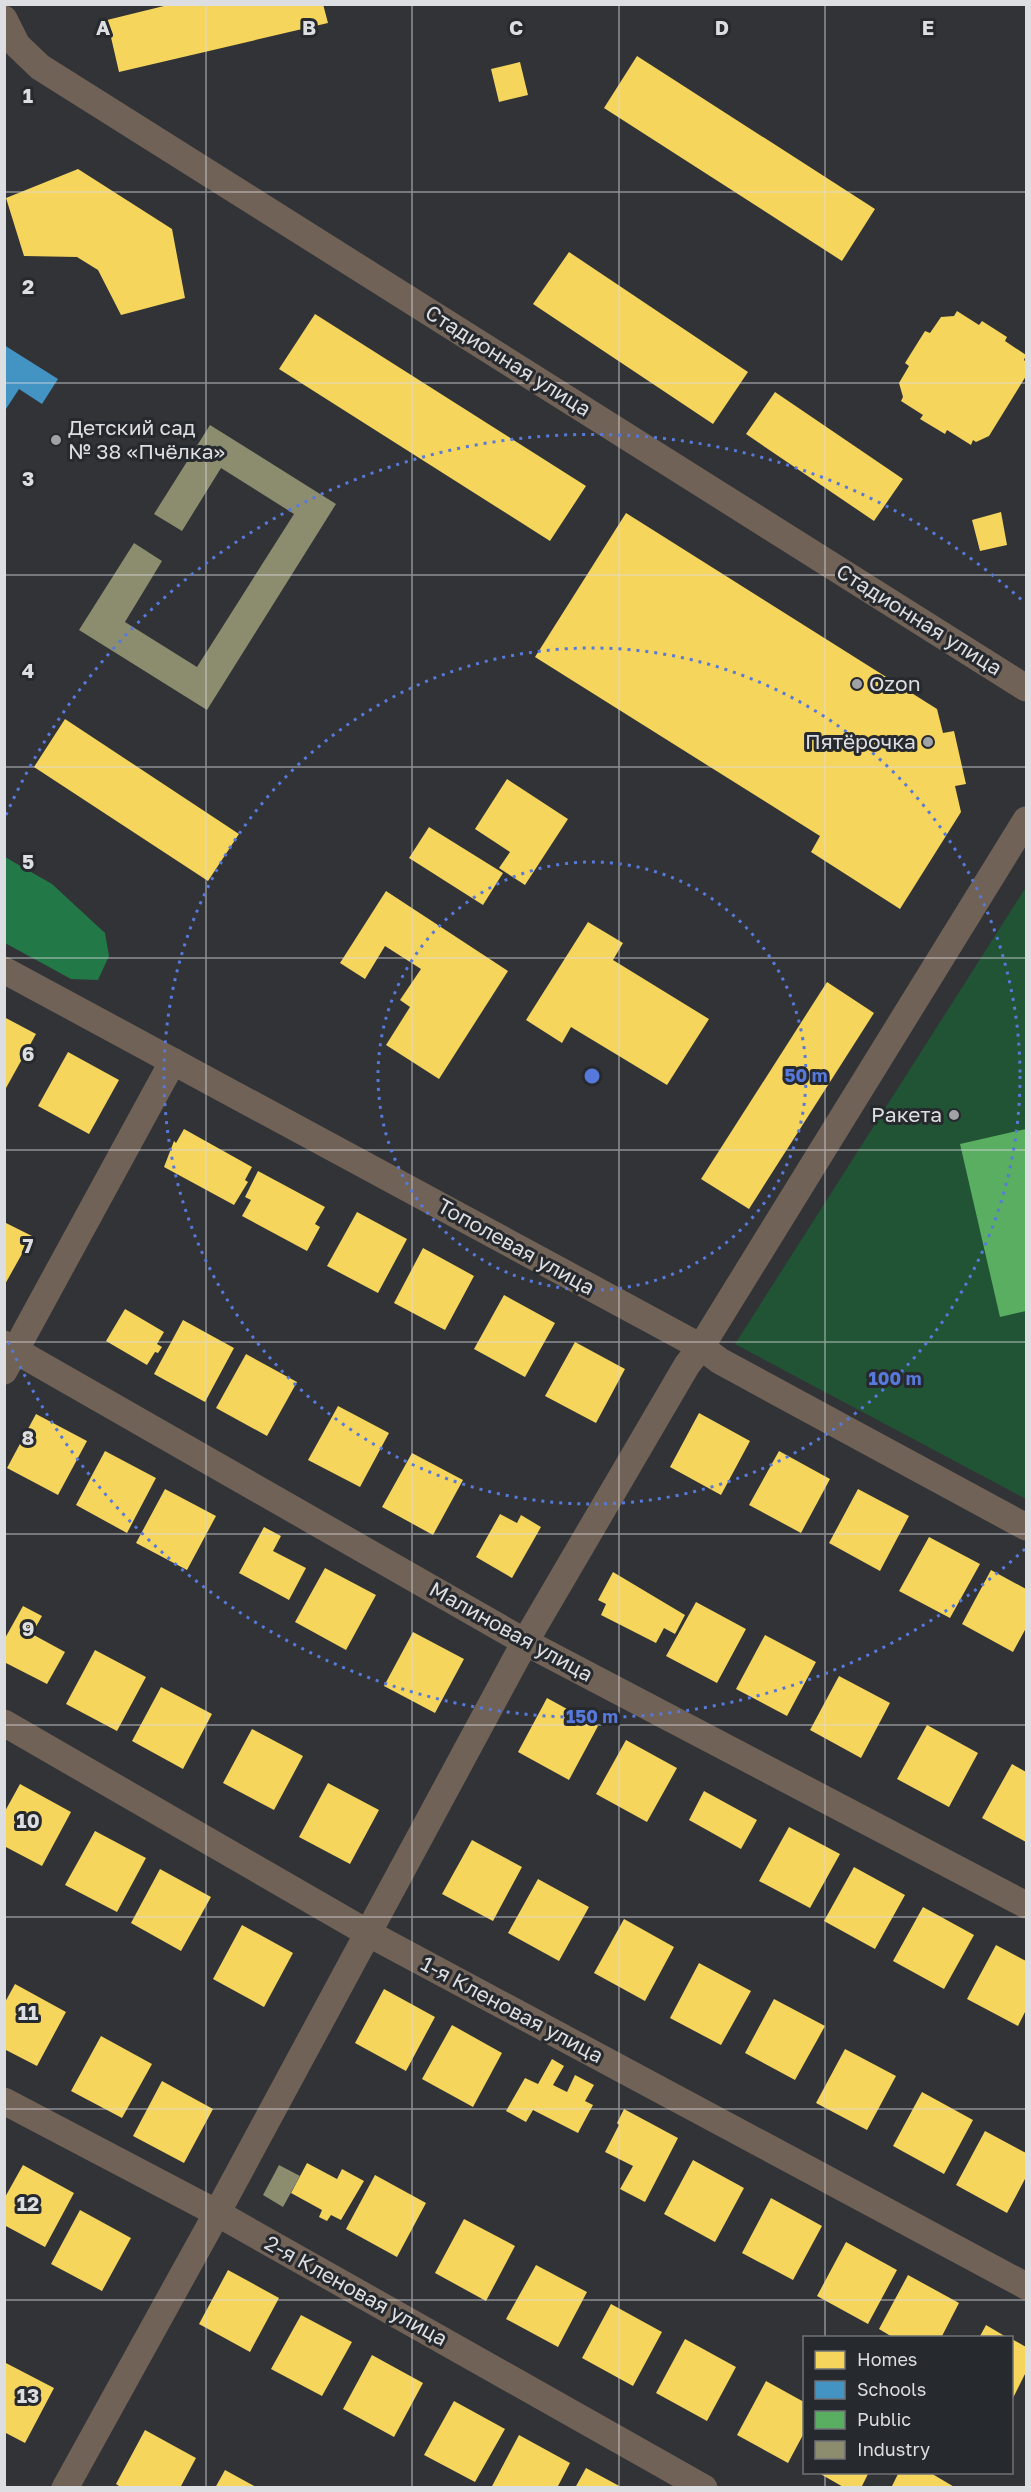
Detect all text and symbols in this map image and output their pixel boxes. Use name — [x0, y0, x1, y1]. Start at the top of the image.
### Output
text: A — [96, 15, 110, 39]
text: B — [302, 15, 316, 39]
text: C — [509, 15, 523, 39]
text: D — [715, 15, 729, 39]
text: E — [922, 15, 934, 39]
text: 1 — [23, 83, 33, 107]
text: 2 — [22, 274, 34, 298]
street label: Стадионная улица — [421, 299, 596, 422]
place label: Детский сад № 38 «Пчёлка» — [68, 414, 225, 464]
marker: Детский сад № 38 «Пчёлка» — [49, 433, 63, 447]
text: 3 — [22, 466, 34, 490]
street label: Стадионная улица — [832, 558, 1007, 681]
text: 4 — [22, 658, 34, 682]
place label: Ozon — [869, 670, 921, 696]
marker: Ozon — [850, 677, 864, 691]
place label: Пятёрочка — [805, 728, 916, 754]
marker: Пятёрочка — [921, 735, 935, 749]
text: 5 — [22, 849, 34, 873]
text: 6 — [22, 1041, 34, 1065]
text: 50 m — [785, 1064, 827, 1086]
centre of rings — [582, 1066, 602, 1086]
place label: Ракета — [871, 1101, 942, 1127]
marker: Ракета — [947, 1108, 961, 1122]
street label: Тополевая улица — [433, 1192, 600, 1300]
text: 7 — [23, 1233, 34, 1257]
text: 100 m — [869, 1367, 921, 1389]
text: 8 — [22, 1425, 34, 1449]
street label: Малиновая улица — [425, 1575, 598, 1687]
text: 9 — [22, 1616, 34, 1640]
text: 150 m — [566, 1705, 618, 1727]
text: 10 — [16, 1808, 40, 1832]
street label: 1-я Кленовая улица — [417, 1950, 608, 2068]
text: 11 — [18, 2000, 38, 2024]
text: 12 — [17, 2191, 39, 2215]
street label: 2-я Кленовая улица — [261, 2229, 452, 2351]
legend — [803, 2336, 1013, 2474]
text: Homes — [857, 2348, 917, 2370]
text: Schools — [857, 2378, 926, 2400]
text: 13 — [17, 2383, 39, 2407]
text: Public — [857, 2408, 911, 2430]
text: Industry — [857, 2438, 930, 2460]

